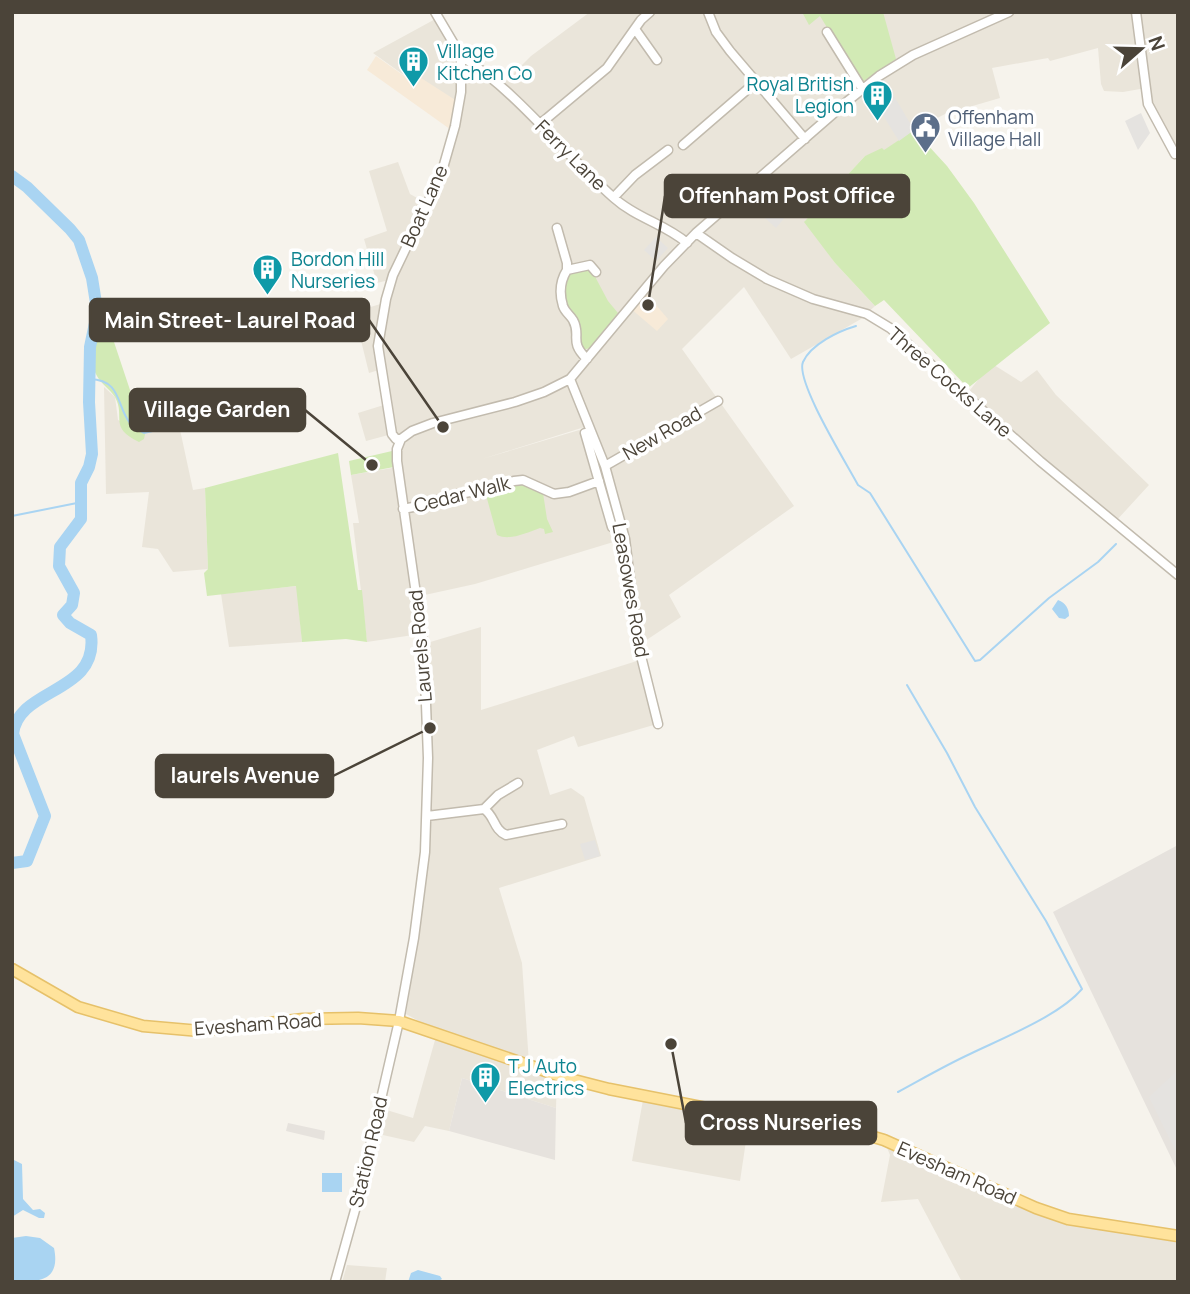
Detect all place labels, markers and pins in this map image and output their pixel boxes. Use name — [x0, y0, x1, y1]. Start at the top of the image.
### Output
place label: Village Kitchen Co — [437, 38, 533, 86]
building icon: Village Kitchen Co — [397, 45, 431, 89]
place label: Royal British Legion — [746, 71, 854, 119]
building icon: Royal British Legion — [860, 78, 894, 122]
place label: Offenham Village Hall — [948, 104, 1042, 152]
public building icon: Offenham Village Hall — [908, 111, 942, 155]
callout: Offenham Post Office — [665, 175, 909, 217]
place label: Bordon Hill Nurseries — [291, 246, 384, 294]
building icon: Bordon Hill Nurseries — [251, 253, 285, 297]
callout: Main Street- Laurel Road — [90, 299, 369, 341]
callout: Village Garden — [130, 389, 305, 431]
callout: laurels Avenue — [156, 755, 333, 797]
place label: T J Auto Electrics — [508, 1053, 584, 1101]
building icon: T J Auto Electrics — [468, 1060, 502, 1104]
callout: Cross Nurseries — [686, 1102, 876, 1144]

